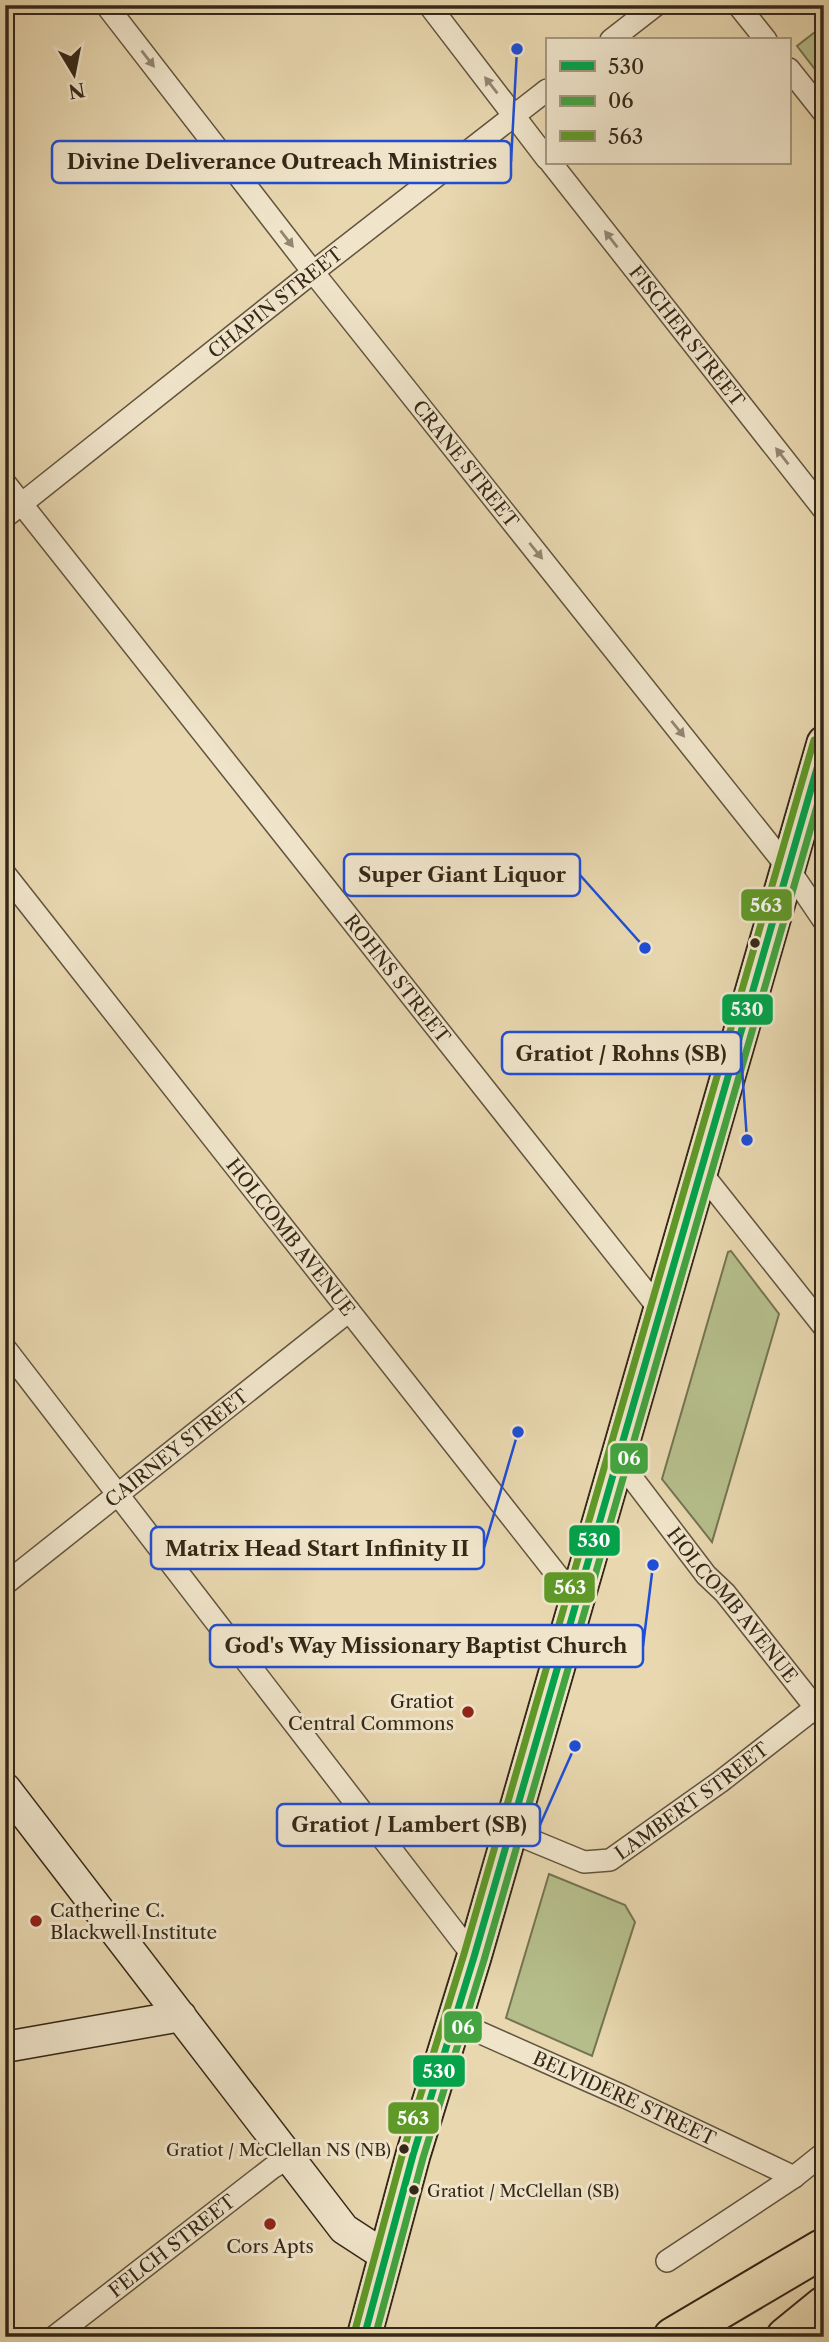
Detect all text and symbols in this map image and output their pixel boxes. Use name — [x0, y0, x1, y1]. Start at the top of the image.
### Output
north arrow — [38, 38, 108, 108]
legend — [546, 38, 790, 164]
one-way arrow — [140, 50, 154, 68]
text: 530 — [608, 54, 644, 79]
one-way arrow — [484, 76, 498, 94]
text: N — [67, 77, 87, 103]
text: 06 — [608, 88, 634, 113]
text: 563 — [608, 124, 643, 149]
callout: Divine Deliverance Outreach Ministries — [52, 141, 511, 183]
text: Divine Deliverance Outreach Ministries — [67, 149, 497, 174]
one-way arrow — [280, 230, 294, 248]
one-way arrow — [604, 230, 618, 248]
street label: CHAPIN STREET — [203, 242, 348, 363]
street label: FISCHER STREET — [624, 261, 750, 412]
street label: CRANE STREET — [408, 396, 524, 533]
one-way arrow — [774, 448, 789, 466]
one-way arrow — [529, 541, 544, 559]
one-way arrow — [670, 720, 684, 738]
callout: Super Giant Liquor — [344, 854, 580, 896]
text: Super Giant Liquor — [358, 862, 567, 887]
line badge: 563 — [740, 888, 793, 922]
text: 563 — [750, 894, 782, 917]
street label: ROHNS STREET — [339, 910, 455, 1048]
unlabelled marker — [748, 936, 762, 950]
line badge: 530 — [721, 993, 774, 1026]
text: 530 — [730, 998, 764, 1021]
callout: Gratiot / Rohns (SB) — [502, 1032, 741, 1074]
text: Gratiot / Rohns (SB) — [516, 1041, 726, 1066]
street label: HOLCOMB AVENUE — [221, 1154, 360, 1321]
street label: CAIRNEY STREET — [101, 1384, 254, 1512]
line badge: 06 — [609, 1442, 649, 1475]
text: 06 — [617, 1447, 641, 1470]
street label: HOLCOMB AVENUE — [662, 1523, 802, 1687]
line badge: 530 — [568, 1524, 621, 1557]
callout: Matrix Head Start Infinity II — [151, 1527, 484, 1569]
text: 530 — [577, 1529, 611, 1552]
text: Matrix Head Start Infinity II — [165, 1536, 469, 1561]
line badge: 563 — [543, 1571, 596, 1604]
text: 563 — [554, 1576, 586, 1599]
callout: God's Way Missionary Baptist Church — [210, 1625, 643, 1667]
text: God's Way Missionary Baptist Church — [225, 1633, 628, 1658]
place label: Gratiot Central Commons — [288, 1690, 454, 1735]
marker: Gratiot Central Commons — [460, 1704, 476, 1720]
street label: LAMBERT STREET — [611, 1737, 774, 1865]
callout: Gratiot / Lambert (SB) — [277, 1804, 540, 1846]
text: Gratiot / Lambert (SB) — [291, 1812, 527, 1837]
place label: Catherine C. Blackwell Institute — [50, 1899, 217, 1944]
marker: Catherine C. Blackwell Institute — [28, 1913, 44, 1929]
line badge: 06 — [443, 2010, 483, 2044]
text: 06 — [451, 2016, 475, 2039]
street label: BELVIDERE STREET — [529, 2047, 720, 2151]
line badge: 530 — [412, 2054, 466, 2088]
text: 530 — [422, 2060, 456, 2083]
line badge: 563 — [387, 2101, 440, 2135]
text: 563 — [397, 2107, 429, 2130]
place label: Gratiot / McClellan NS (NB) — [166, 2140, 391, 2160]
marker: Gratiot / McClellan NS (NB) — [397, 2142, 411, 2156]
place label: Gratiot / McClellan (SB) — [427, 2181, 619, 2201]
marker: Gratiot / McClellan (SB) — [407, 2183, 421, 2197]
street label: FELCH STREET — [104, 2189, 241, 2302]
marker: Cors Apts — [262, 2216, 278, 2232]
place label: Cors Apts — [226, 2235, 314, 2258]

